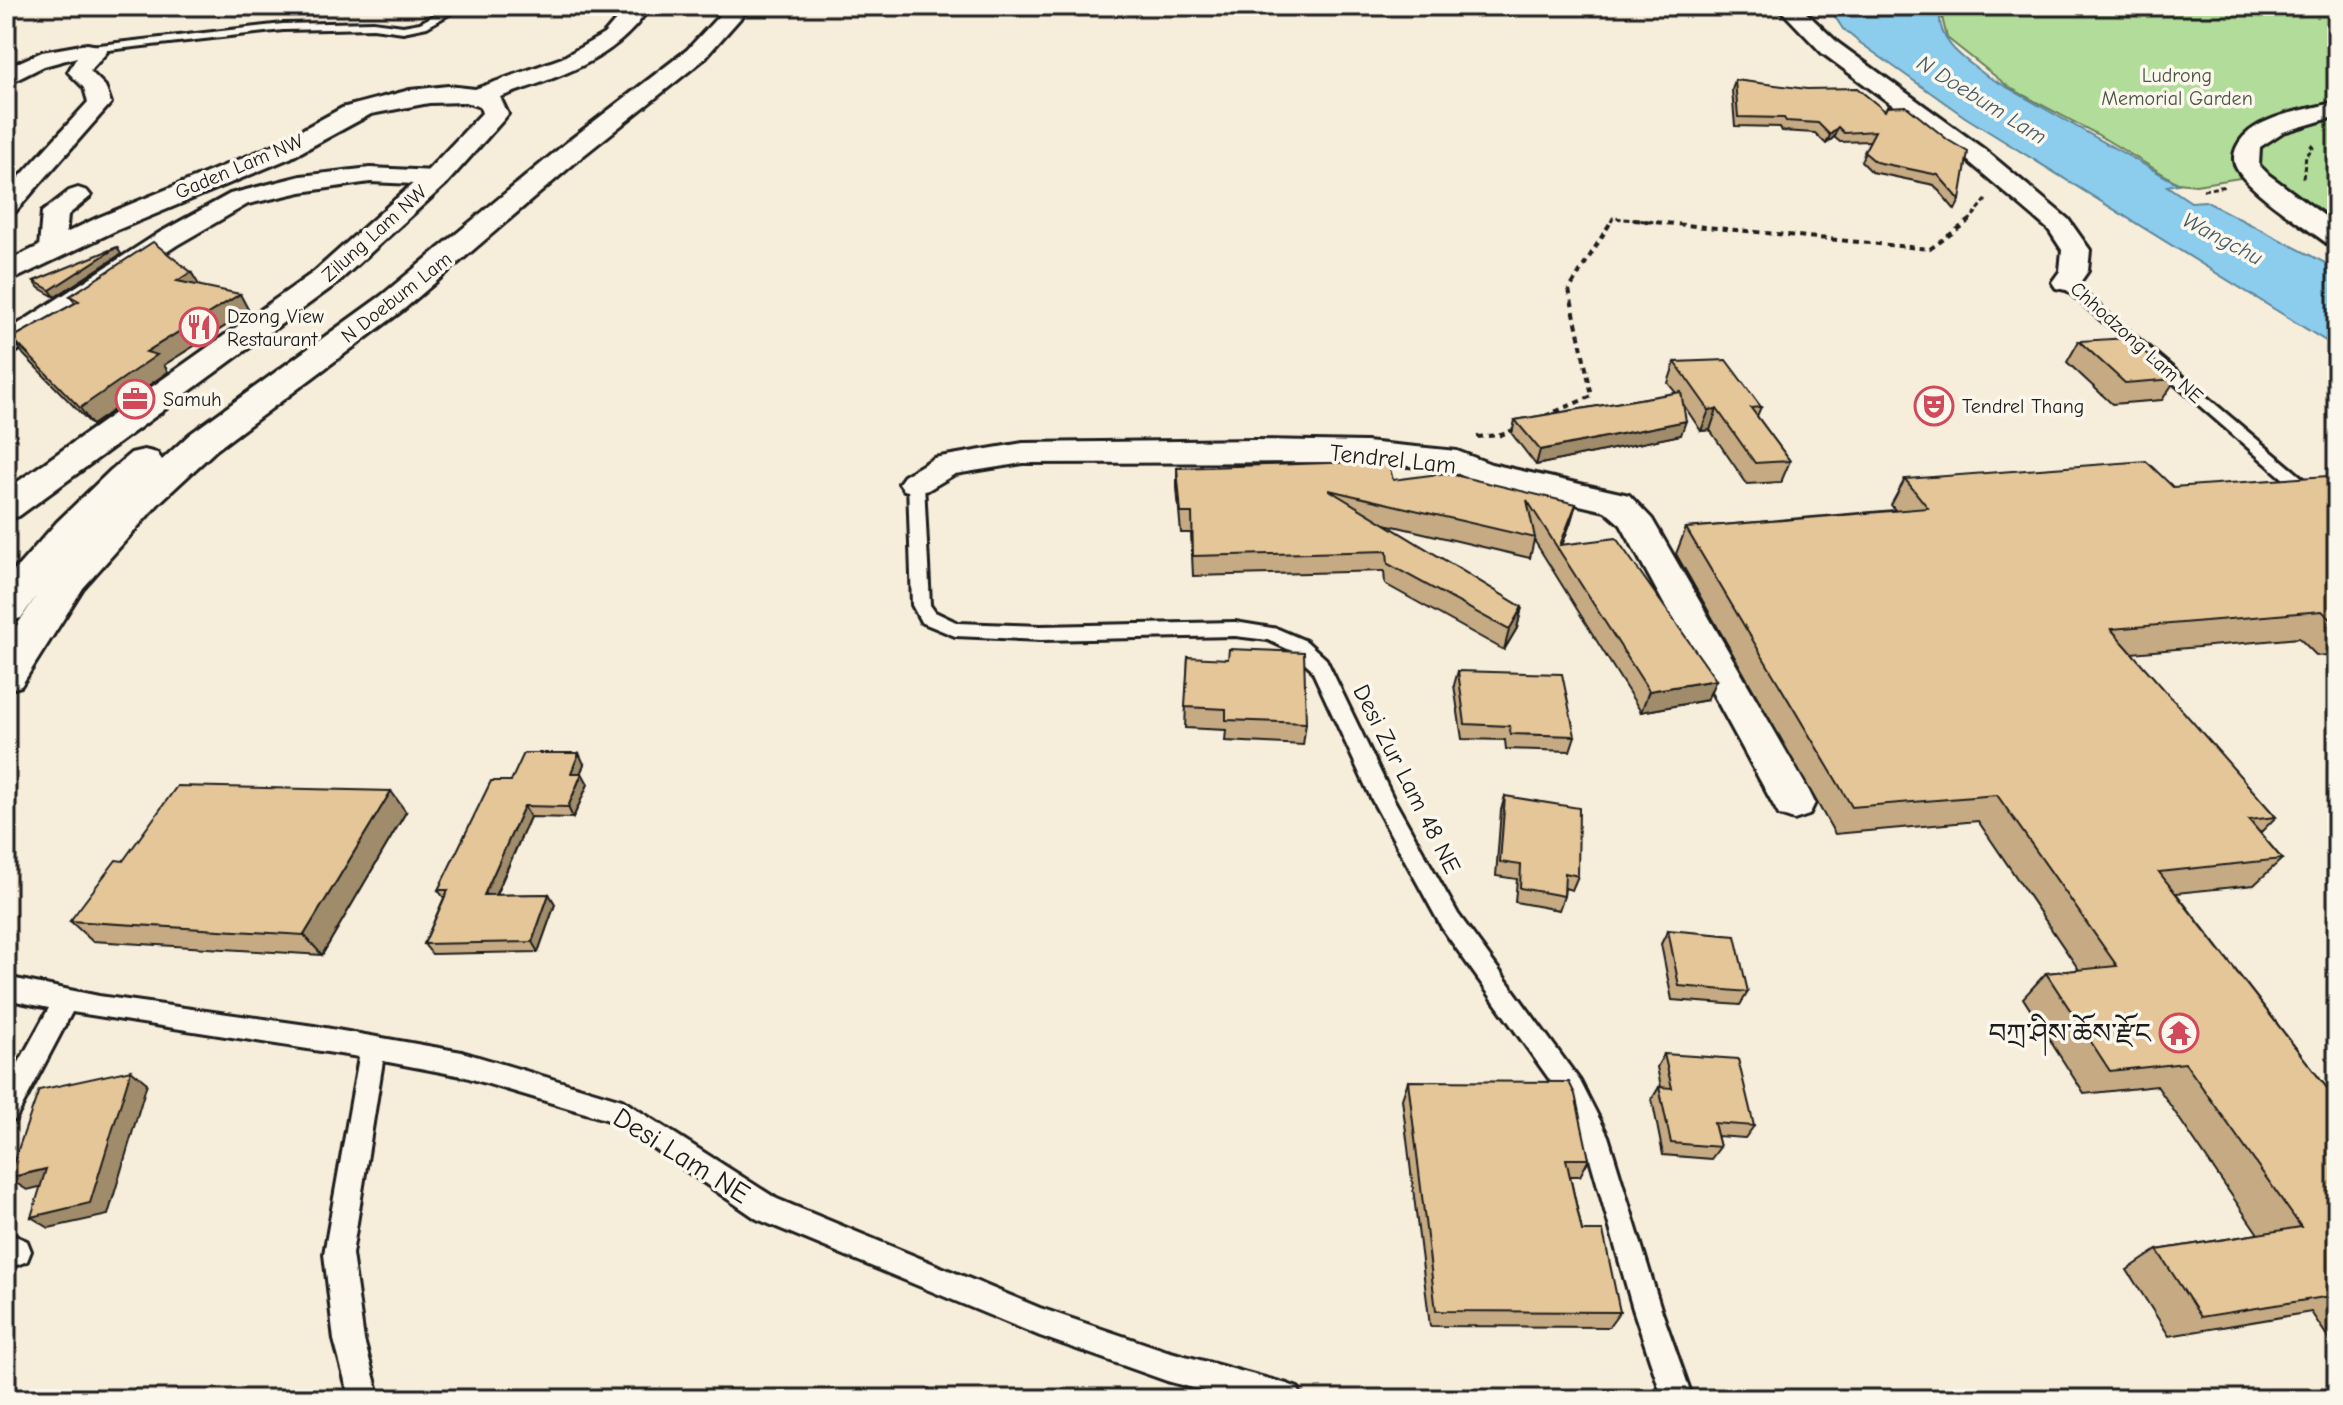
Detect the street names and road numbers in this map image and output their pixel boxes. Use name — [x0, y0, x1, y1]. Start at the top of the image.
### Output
street label: Gaden Lam NW — [172, 129, 307, 204]
street label: Zilung Lam NW — [317, 180, 432, 286]
street label: N Doebum Lam — [337, 247, 456, 348]
street label: Chhodzong Lam NE — [2066, 277, 2208, 408]
street label: Tendrel Lam — [1328, 438, 1458, 480]
street label: Desi Zur Lam 48 NE — [1347, 680, 1467, 878]
street label: Desi Lam NE — [607, 1101, 756, 1210]

